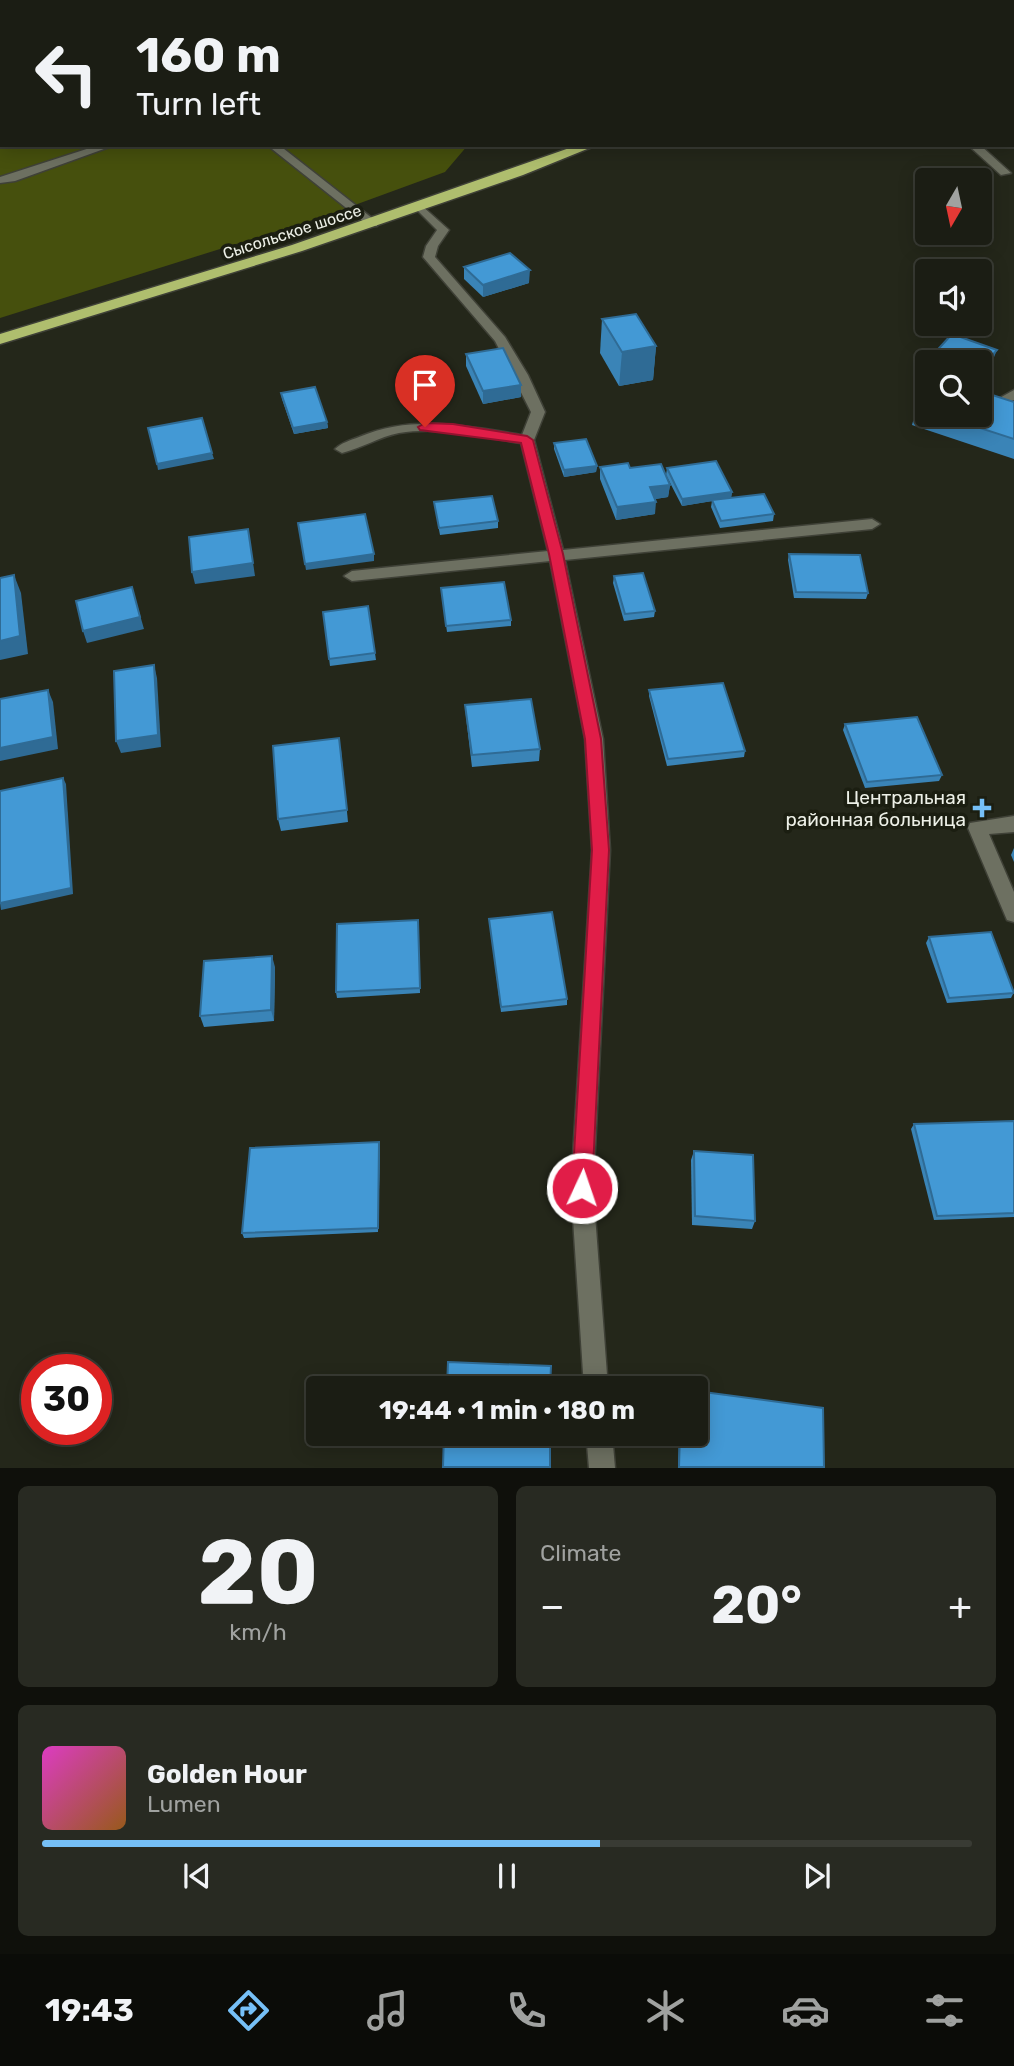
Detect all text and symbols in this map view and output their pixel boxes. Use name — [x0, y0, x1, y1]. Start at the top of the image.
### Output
text: 160 m — [136, 26, 281, 84]
icon: left — [21, 28, 112, 119]
text: Turn left — [136, 85, 261, 123]
north arrow — [915, 168, 992, 245]
map controls — [915, 168, 992, 427]
street label: Сысольское шоссе — [220, 201, 364, 263]
button: sound — [915, 259, 992, 336]
button: search — [915, 350, 992, 427]
pin — [395, 355, 455, 427]
icon: arrive — [406, 366, 444, 404]
place label: Центральная районная больница — [785, 786, 966, 831]
marker: Центральная районная больница — [972, 798, 992, 818]
position arrow — [545, 1151, 619, 1225]
speed limit sign: 30 — [21, 1354, 112, 1445]
text: 19:44 · 1 min · 180 m — [379, 1395, 635, 1426]
text: 20 — [197, 1518, 319, 1626]
text: Climate — [540, 1539, 621, 1567]
text: 20° — [711, 1574, 802, 1636]
text: − — [540, 1583, 565, 1629]
text: + — [948, 1583, 972, 1629]
text: km/h — [229, 1618, 287, 1646]
text: Golden Hour — [147, 1759, 307, 1790]
text: Lumen — [147, 1790, 221, 1818]
icon: previous — [178, 1857, 216, 1895]
icon: pause — [488, 1857, 526, 1895]
icon: next — [798, 1857, 836, 1895]
icon: directions — [224, 1986, 273, 2035]
icon: music — [363, 1986, 412, 2035]
icon: phone — [502, 1986, 551, 2035]
icon: climate — [641, 1986, 690, 2035]
icon: car — [781, 1986, 830, 2035]
icon: filters — [920, 1986, 969, 2035]
text: 19:43 — [45, 1991, 134, 2029]

